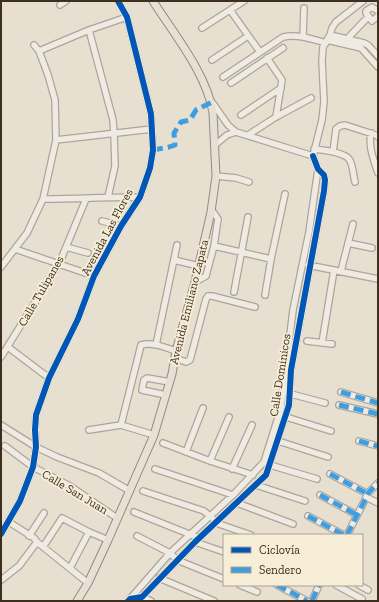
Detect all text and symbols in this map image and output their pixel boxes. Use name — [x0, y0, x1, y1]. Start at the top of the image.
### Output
street label: Avenida Las Flores — [78, 186, 136, 278]
street label: Avenida Emiliano Zapata — [167, 238, 211, 366]
street label: Calle Tulipanes — [15, 253, 67, 329]
street label: Calle Dominicos — [267, 333, 293, 417]
street label: Calle San Juan — [39, 467, 111, 517]
legend — [223, 534, 363, 586]
text: Ciclovía — [259, 543, 300, 557]
text: Sendero — [259, 563, 301, 577]

